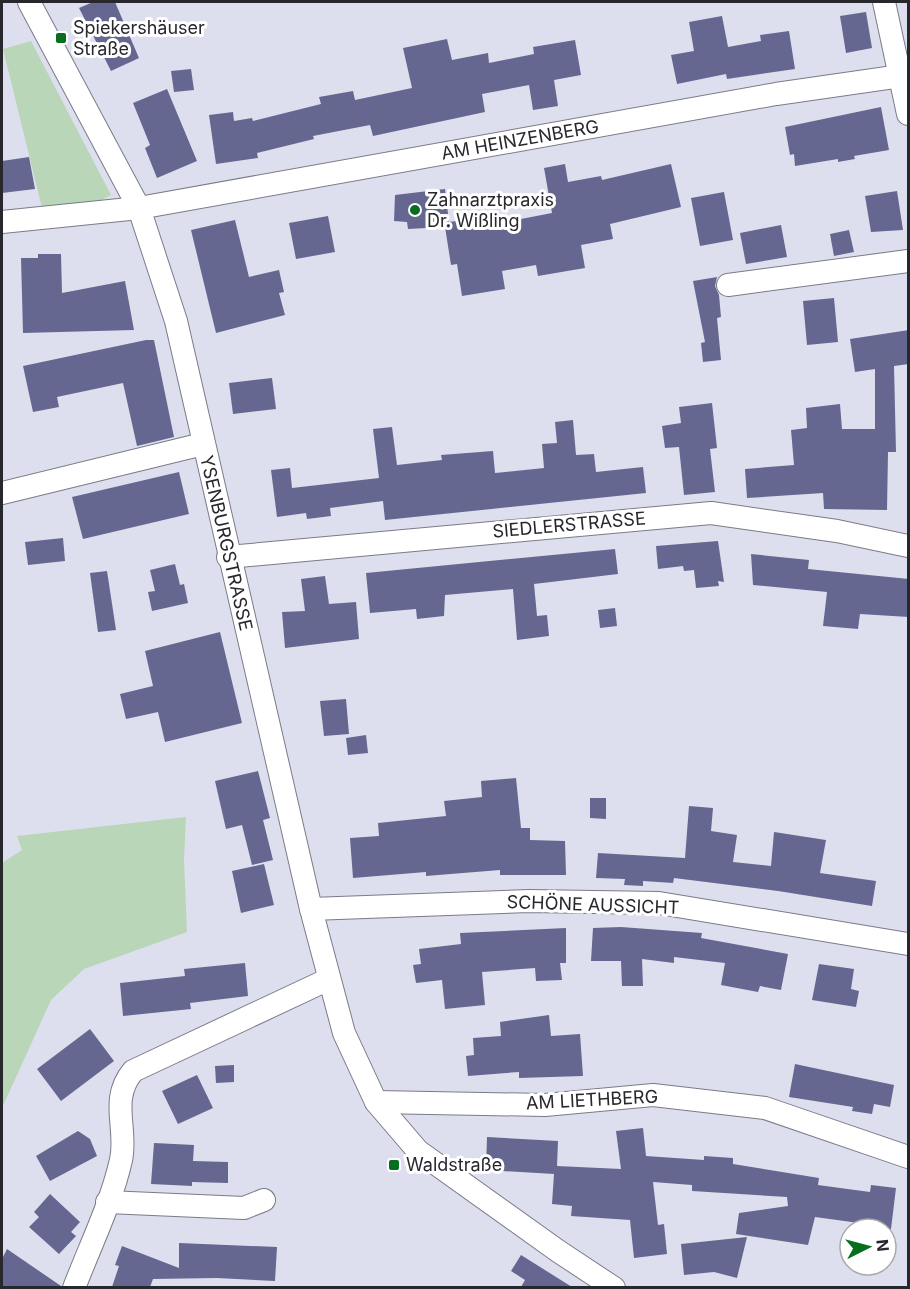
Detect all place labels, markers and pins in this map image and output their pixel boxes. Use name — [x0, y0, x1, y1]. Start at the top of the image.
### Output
place label: Spiekershäuser Straße — [73, 17, 205, 59]
marker: Spiekershäuser Straße — [54, 31, 68, 45]
place label: Zahnarztpraxis Dr. Wißling — [427, 189, 554, 231]
marker: Zahnarztpraxis Dr. Wißling — [408, 203, 422, 217]
place label: Waldstraße — [406, 1154, 502, 1175]
marker: Waldstraße — [387, 1158, 401, 1172]

